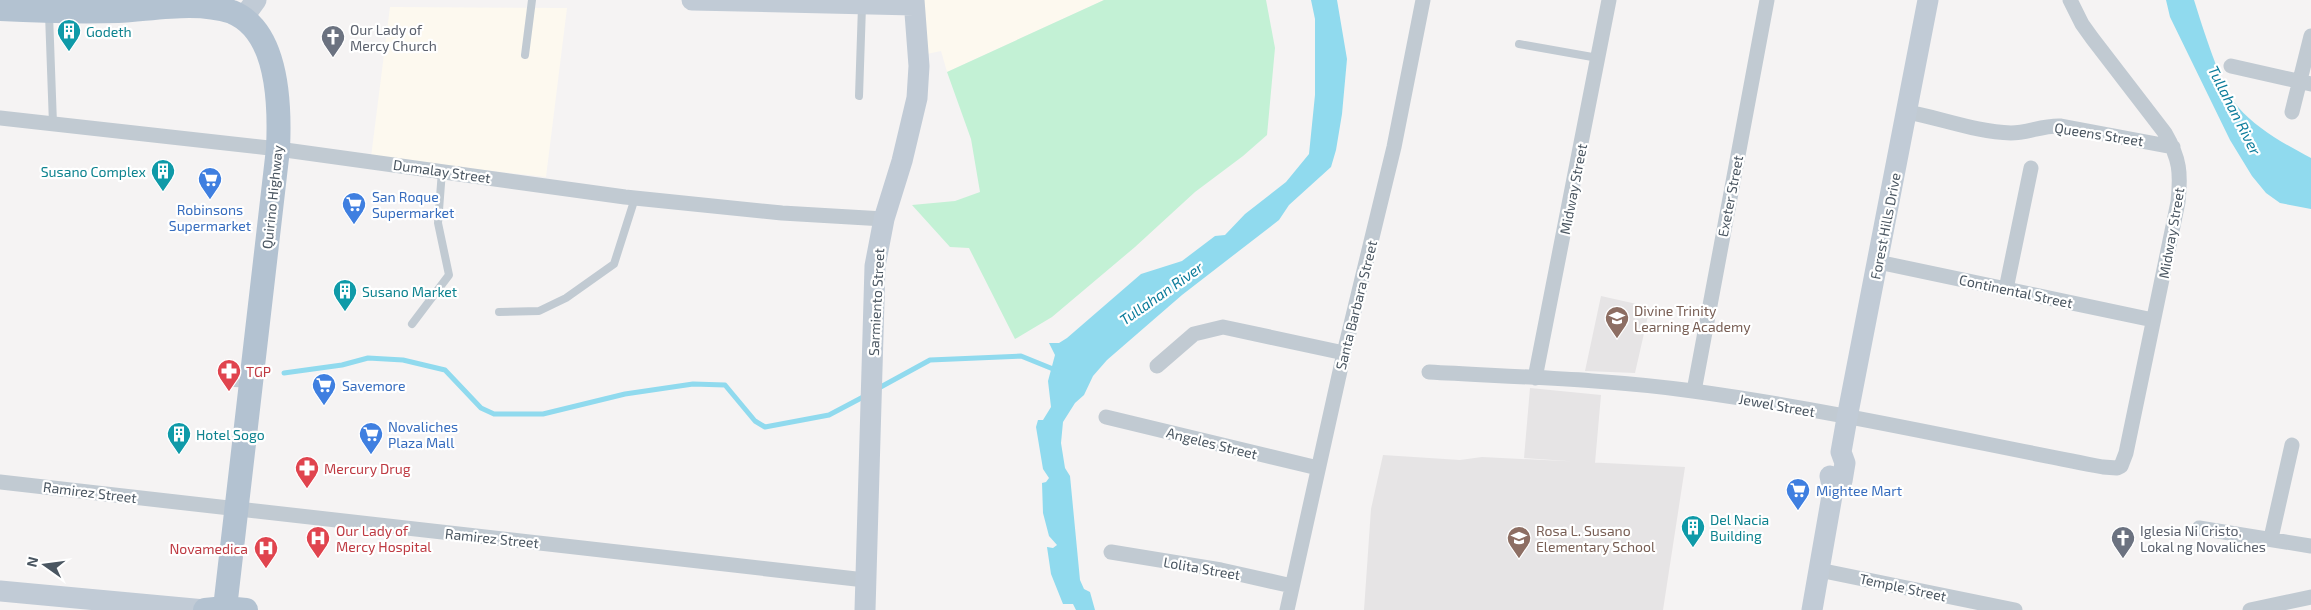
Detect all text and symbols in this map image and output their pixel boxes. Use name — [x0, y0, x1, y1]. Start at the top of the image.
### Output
building icon: Godeth — [56, 18, 82, 52]
place label: Our Lady of Mercy Church — [350, 21, 437, 54]
place label: Godeth — [86, 23, 132, 40]
church icon: Our Lady of Mercy Church — [320, 24, 346, 58]
water label: Tullahan River — [2205, 62, 2266, 158]
street label: Queens Street — [2053, 119, 2145, 149]
street label: Midway Street — [1556, 142, 1590, 236]
street label: Quirino Highway — [258, 144, 286, 250]
street label: Exeter Street — [1714, 154, 1746, 238]
street label: Dumalay Street — [392, 156, 492, 186]
building icon: Susano Complex — [150, 158, 176, 192]
place label: Susano Complex — [41, 163, 147, 180]
supermarket icon: Robinsons Supermarket — [197, 166, 223, 200]
street label: Forest Hills Drive — [1866, 171, 1904, 281]
street label: Midway Street — [2155, 186, 2187, 280]
place label: San Roque Supermarket — [372, 188, 454, 221]
supermarket icon: San Roque Supermarket — [341, 191, 367, 225]
place label: Robinsons Supermarket — [169, 201, 251, 234]
street label: Santa Barbara Street — [1332, 239, 1380, 371]
street label: Sarmiento Street — [865, 248, 887, 356]
water label: Tullahan River — [1116, 257, 1207, 328]
street label: Continental Street — [1958, 271, 2074, 311]
building icon: Susano Market — [332, 278, 358, 312]
place label: Susano Market — [362, 283, 457, 300]
place label: Divine Trinity Learning Academy — [1634, 302, 1751, 335]
school or university icon: Divine Trinity Learning Academy — [1604, 305, 1630, 339]
pharmacy icon: TGP — [216, 358, 242, 392]
place label: TGP — [246, 363, 271, 380]
supermarket icon: Savemore — [311, 372, 337, 406]
place label: Savemore — [342, 377, 406, 394]
street label: Jewel Street — [1738, 390, 1816, 420]
place label: Novaliches Plaza Mall — [388, 418, 458, 451]
building icon: Hotel Sogo — [166, 421, 192, 455]
supermarket icon: Novaliches Plaza Mall — [358, 421, 384, 455]
street label: Angeles Street — [1165, 424, 1259, 462]
place label: Hotel Sogo — [196, 426, 265, 443]
pharmacy icon: Mercury Drug — [294, 455, 320, 489]
place label: Mercury Drug — [324, 460, 411, 477]
supermarket icon: Mightee Mart — [1785, 477, 1811, 511]
street label: Ramirez Street — [42, 478, 138, 506]
place label: Mightee Mart — [1816, 482, 1902, 499]
place label: Del Nacia Building — [1710, 511, 1769, 544]
building icon: Del Nacia Building — [1680, 514, 1706, 548]
place label: Our Lady of Mercy Hospital — [336, 522, 432, 555]
place label: Rosa L. Susano Elementary School — [1536, 522, 1656, 555]
place label: Iglesia Ni Cristo, Lokal ng Novaliches — [2140, 522, 2266, 555]
hospital icon: Our Lady of Mercy Hospital — [305, 525, 331, 559]
street label: Ramirez Street — [444, 525, 540, 551]
school or university icon: Rosa L. Susano Elementary School — [1506, 525, 1532, 559]
church icon: Iglesia Ni Cristo, Lokal ng Novaliches — [2110, 525, 2136, 559]
hospital icon: Novamedica — [253, 535, 279, 569]
north arrow — [20, 540, 70, 590]
place label: Novamedica — [169, 540, 248, 557]
street label: Lolita Street — [1162, 553, 1242, 583]
text: N — [22, 555, 41, 569]
street label: Temple Street — [1858, 570, 1948, 604]

